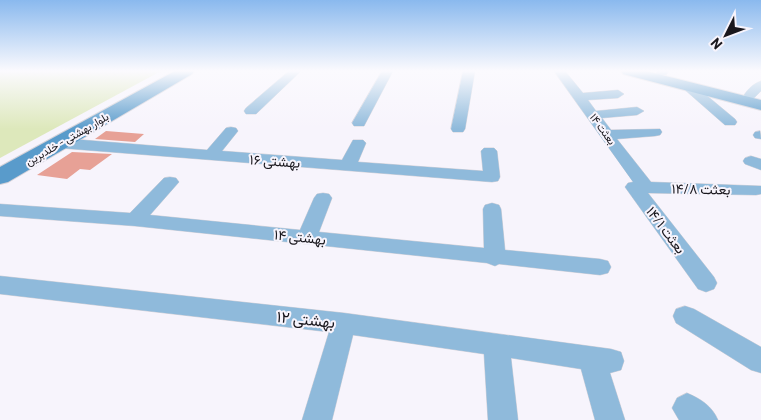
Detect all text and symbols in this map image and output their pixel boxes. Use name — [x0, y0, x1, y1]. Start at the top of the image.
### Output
north arrow — [701, 10, 751, 60]
text: N — [707, 35, 725, 53]
street label: بلوار بهشتی - خلدبرین — [23, 109, 111, 169]
street label: بعثت ۱۴ — [587, 111, 619, 147]
street label: ۱۶ بهشتی — [249, 150, 301, 172]
street label: ۱۴/۸ بعثت — [671, 179, 731, 199]
street label: ۱۴/۱ بعثت — [642, 203, 690, 257]
street label: ۱۴ بهشتی — [273, 225, 327, 249]
street label: ۱۲ بهشتی — [276, 306, 336, 333]

